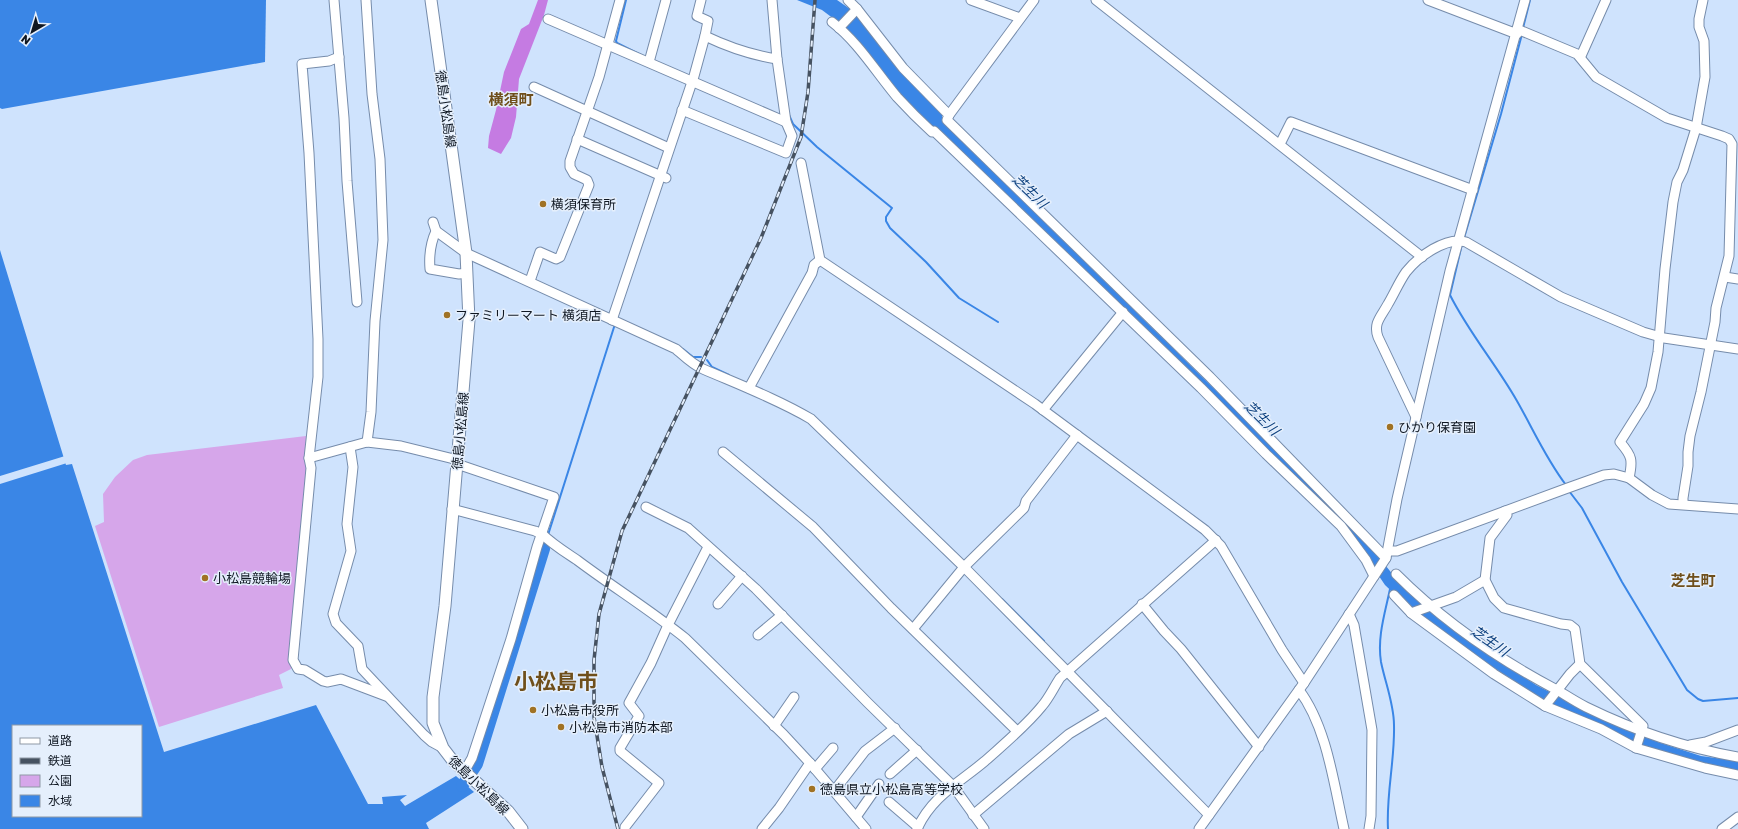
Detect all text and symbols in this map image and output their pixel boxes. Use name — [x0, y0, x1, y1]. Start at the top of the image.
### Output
north arrow — [12, 12, 52, 52]
text: N — [18, 33, 33, 48]
street label: 徳島小松島線 — [433, 69, 459, 149]
district label: 横須町 — [488, 90, 534, 108]
water label: 芝生川 — [1009, 170, 1053, 213]
place label: 横須保育所 — [551, 196, 616, 212]
marker: 横須保育所 — [538, 199, 548, 209]
place label: ファミリーマート 横須店 — [455, 307, 601, 323]
marker: ファミリーマート 横須店 — [442, 310, 452, 320]
street label: 徳島小松島線 — [449, 391, 471, 471]
water label: 芝生川 — [1241, 397, 1285, 440]
place label: ひかり保育園 — [1398, 419, 1476, 435]
marker: ひかり保育園 — [1385, 422, 1395, 432]
place label: 小松島競輪場 — [213, 570, 291, 586]
district label: 芝生町 — [1670, 571, 1716, 589]
marker: 小松島競輪場 — [200, 573, 210, 583]
water label: 芝生川 — [1468, 622, 1514, 661]
district label: 小松島市 — [514, 668, 598, 694]
place label: 小松島市役所 — [541, 702, 619, 718]
marker: 小松島市役所 — [528, 705, 538, 715]
place label: 小松島市消防本部 — [569, 719, 673, 735]
marker: 小松島市消防本部 — [556, 722, 566, 732]
legend — [12, 725, 142, 817]
text: 道路 — [48, 733, 72, 748]
street label: 徳島小松島線 — [445, 752, 513, 818]
text: 鉄道 — [48, 753, 72, 768]
text: 公園 — [48, 773, 72, 788]
place label: 徳島県立小松島高等学校 — [820, 781, 963, 797]
marker: 徳島県立小松島高等学校 — [807, 784, 817, 794]
text: 水域 — [48, 793, 72, 808]

